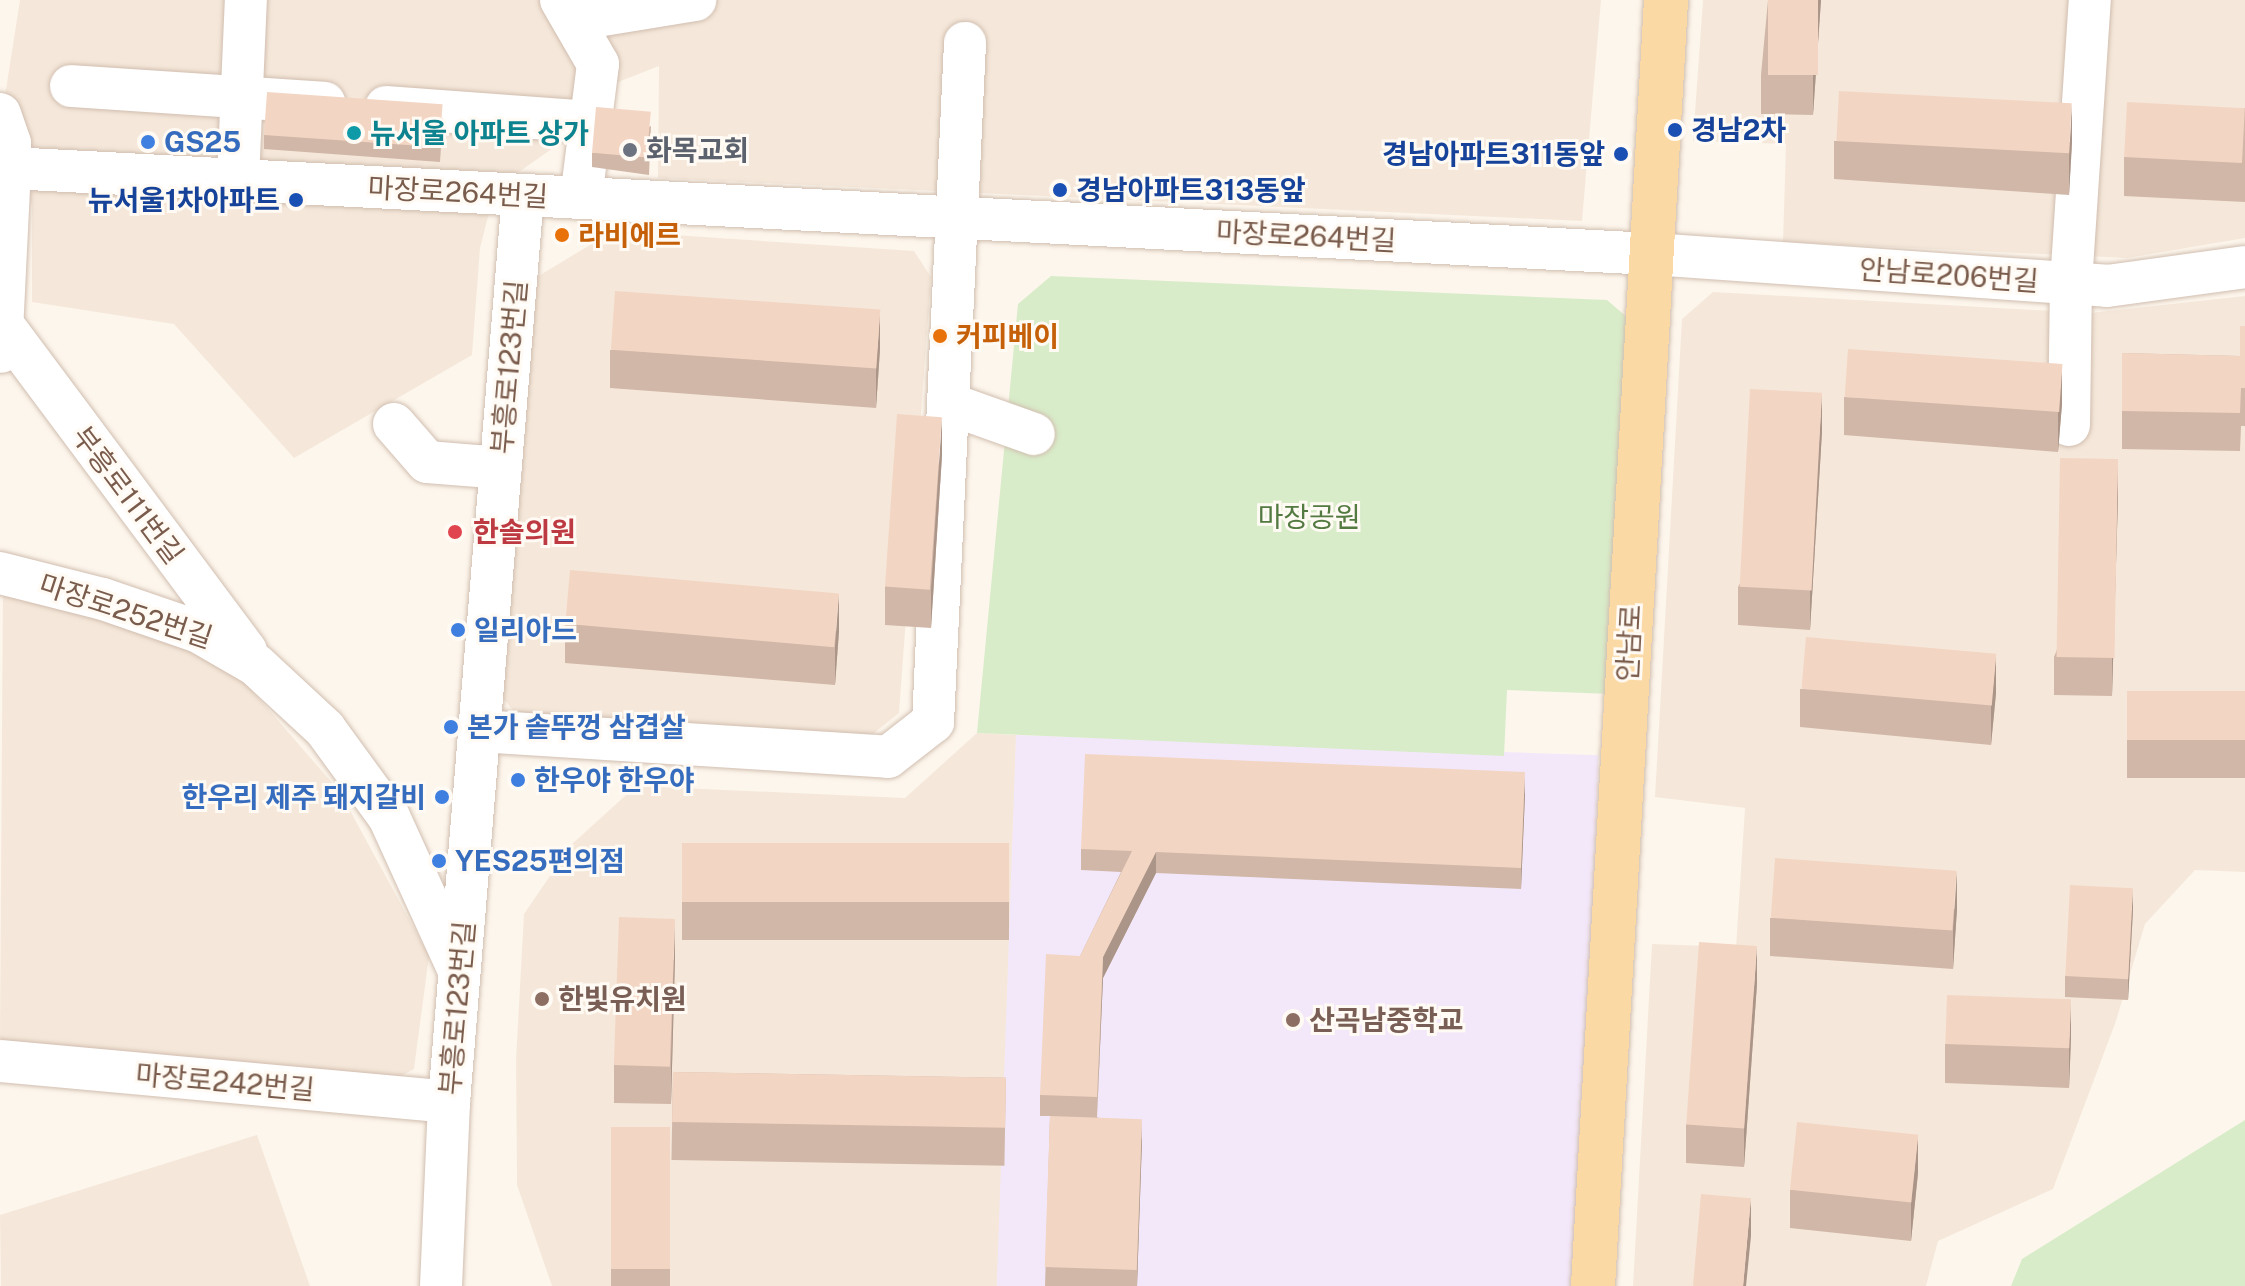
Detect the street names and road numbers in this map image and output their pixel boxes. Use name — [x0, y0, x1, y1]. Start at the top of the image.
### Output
street label: 마장로264번길 — [367, 171, 549, 213]
street label: 마장로264번길 — [1215, 215, 1397, 257]
street label: 안남로206번길 — [1858, 252, 2040, 298]
street label: 부흥로123번길 — [485, 279, 533, 455]
street label: 부흥로111번길 — [66, 420, 190, 570]
street label: 마장로252번길 — [35, 567, 217, 655]
street label: 안남로 — [1610, 604, 1648, 682]
street label: 부흥로123번길 — [433, 920, 481, 1096]
street label: 마장로242번길 — [134, 1057, 316, 1107]

